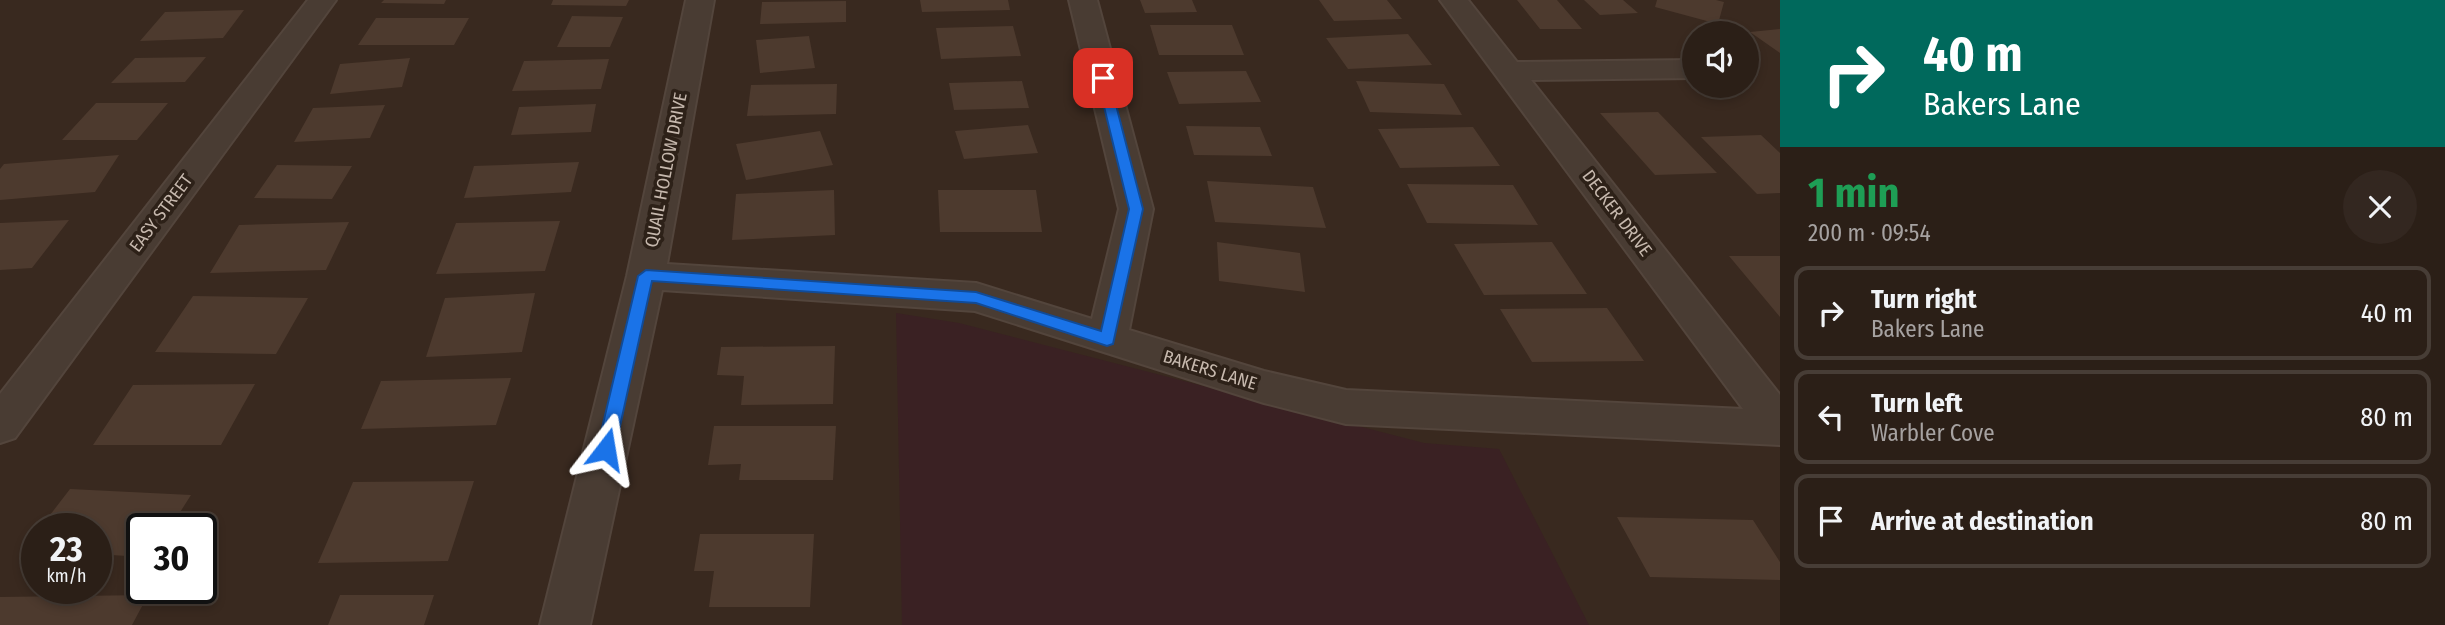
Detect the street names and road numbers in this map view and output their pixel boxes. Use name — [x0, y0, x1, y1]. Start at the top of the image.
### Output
street label: QUAIL HOLLOW DRIVE — [640, 91, 692, 249]
street label: DECKER DRIVE — [1577, 165, 1657, 261]
street label: EASY STREET — [125, 169, 198, 256]
street label: BAKERS LANE — [1160, 345, 1260, 395]

